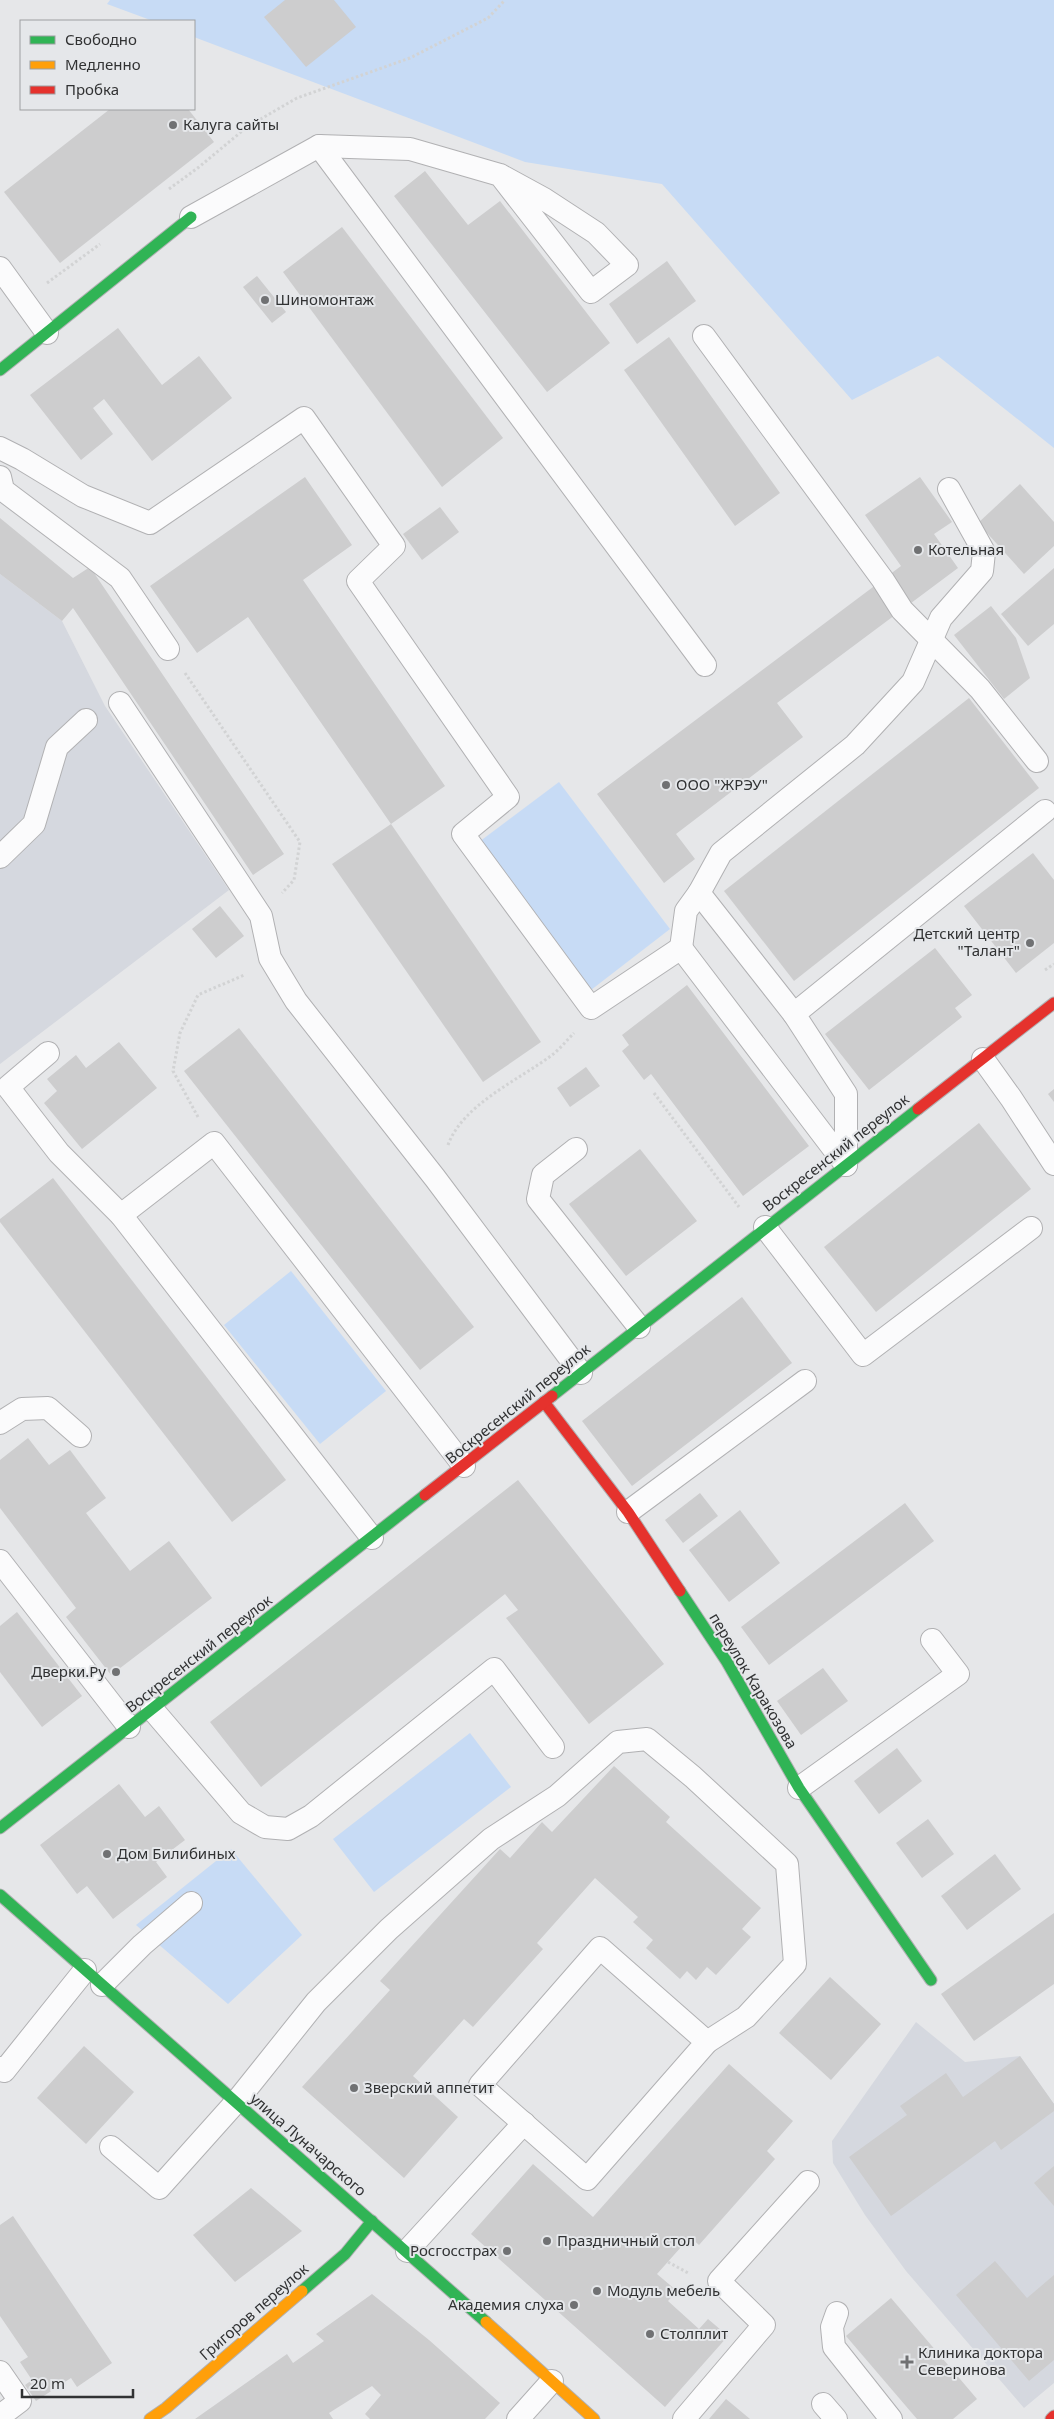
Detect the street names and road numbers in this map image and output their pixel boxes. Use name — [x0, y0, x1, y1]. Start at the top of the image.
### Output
street label: Воскресенский переулок — [758, 1089, 913, 1216]
street label: Воскресенский переулок — [441, 1339, 594, 1468]
street label: Воскресенский переулок — [121, 1590, 276, 1717]
street label: переулок Каракозова — [705, 1609, 802, 1752]
street label: улица Луначарского — [246, 2088, 371, 2200]
street label: Григоров переулок — [195, 2258, 312, 2364]

